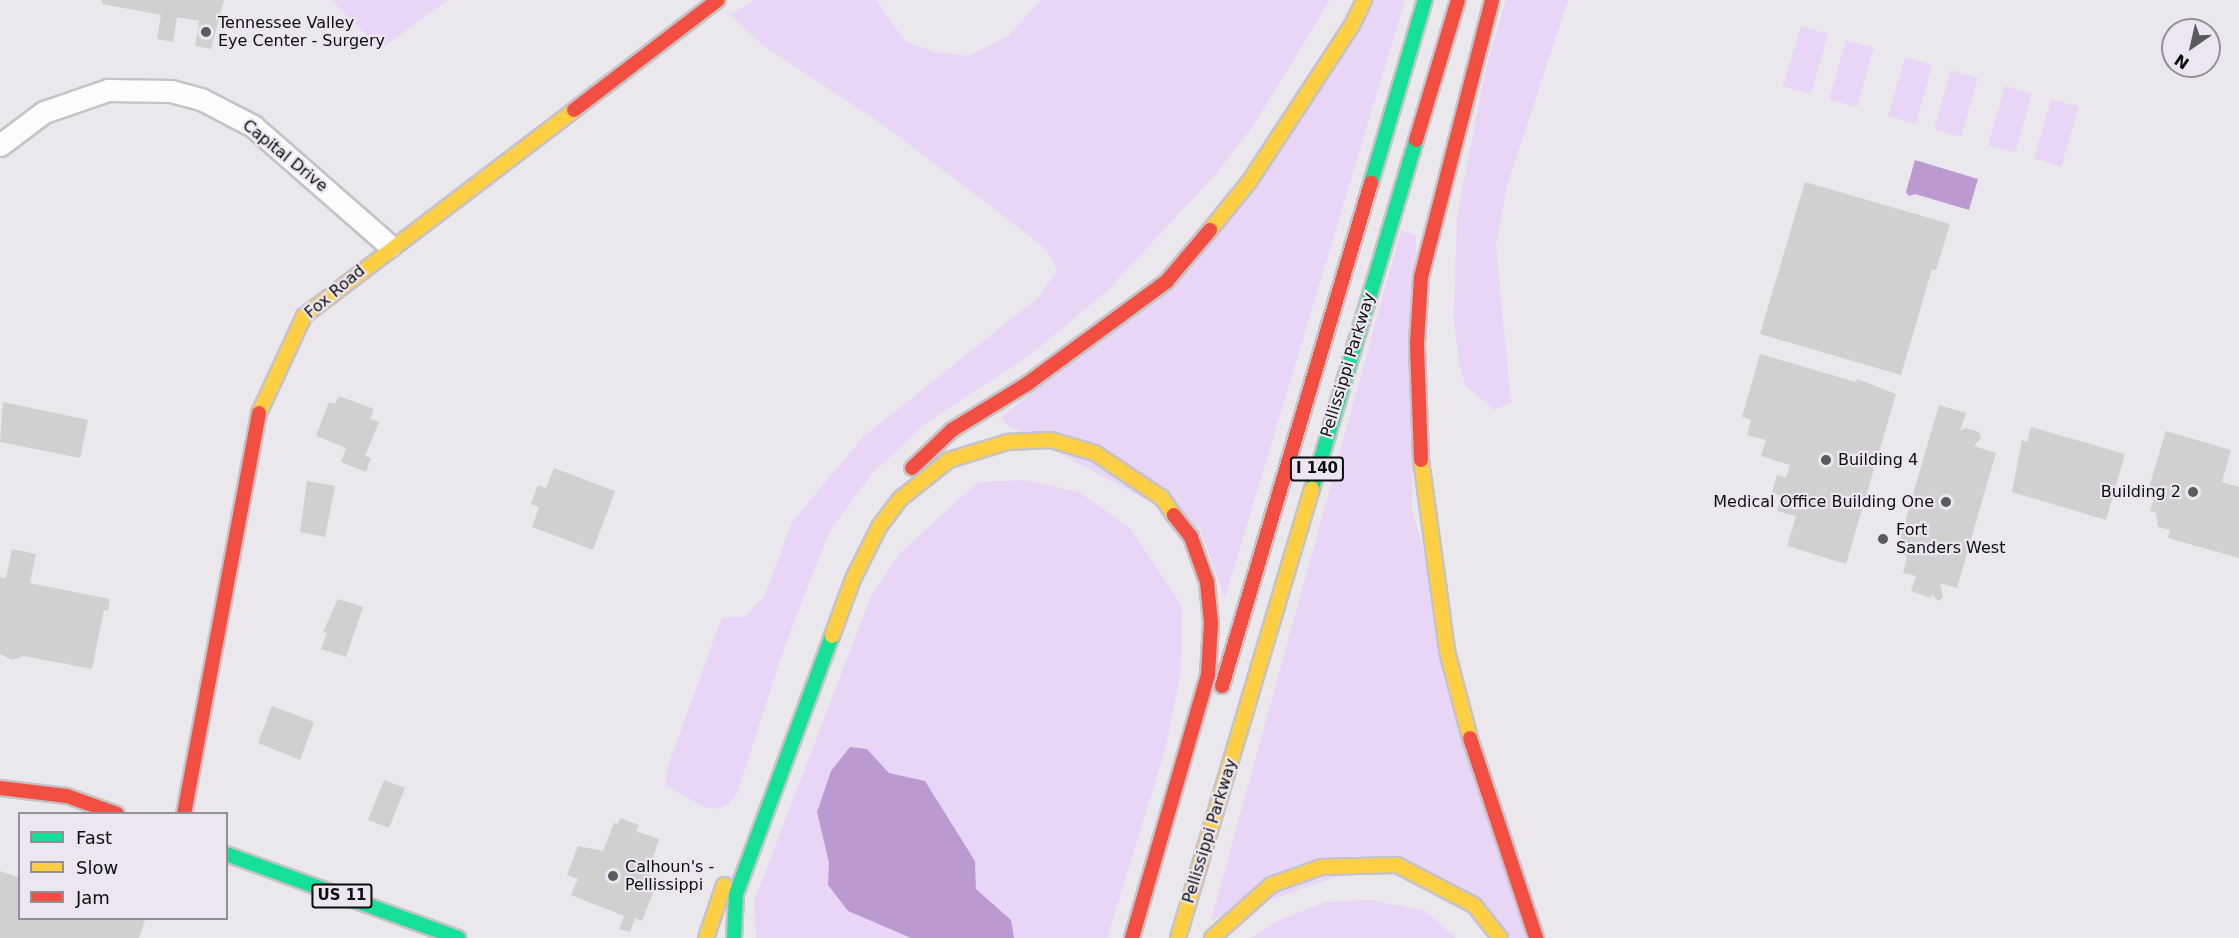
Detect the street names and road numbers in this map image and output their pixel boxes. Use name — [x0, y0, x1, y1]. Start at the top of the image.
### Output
street label: Capital Drive — [239, 116, 331, 196]
street label: Fox Road — [301, 261, 369, 323]
street label: Pellissippi Parkway — [1317, 290, 1379, 440]
road number: I 140 — [1288, 457, 1346, 481]
street label: Pellissippi Parkway — [1179, 756, 1241, 906]
road number: US 11 — [310, 884, 374, 908]

